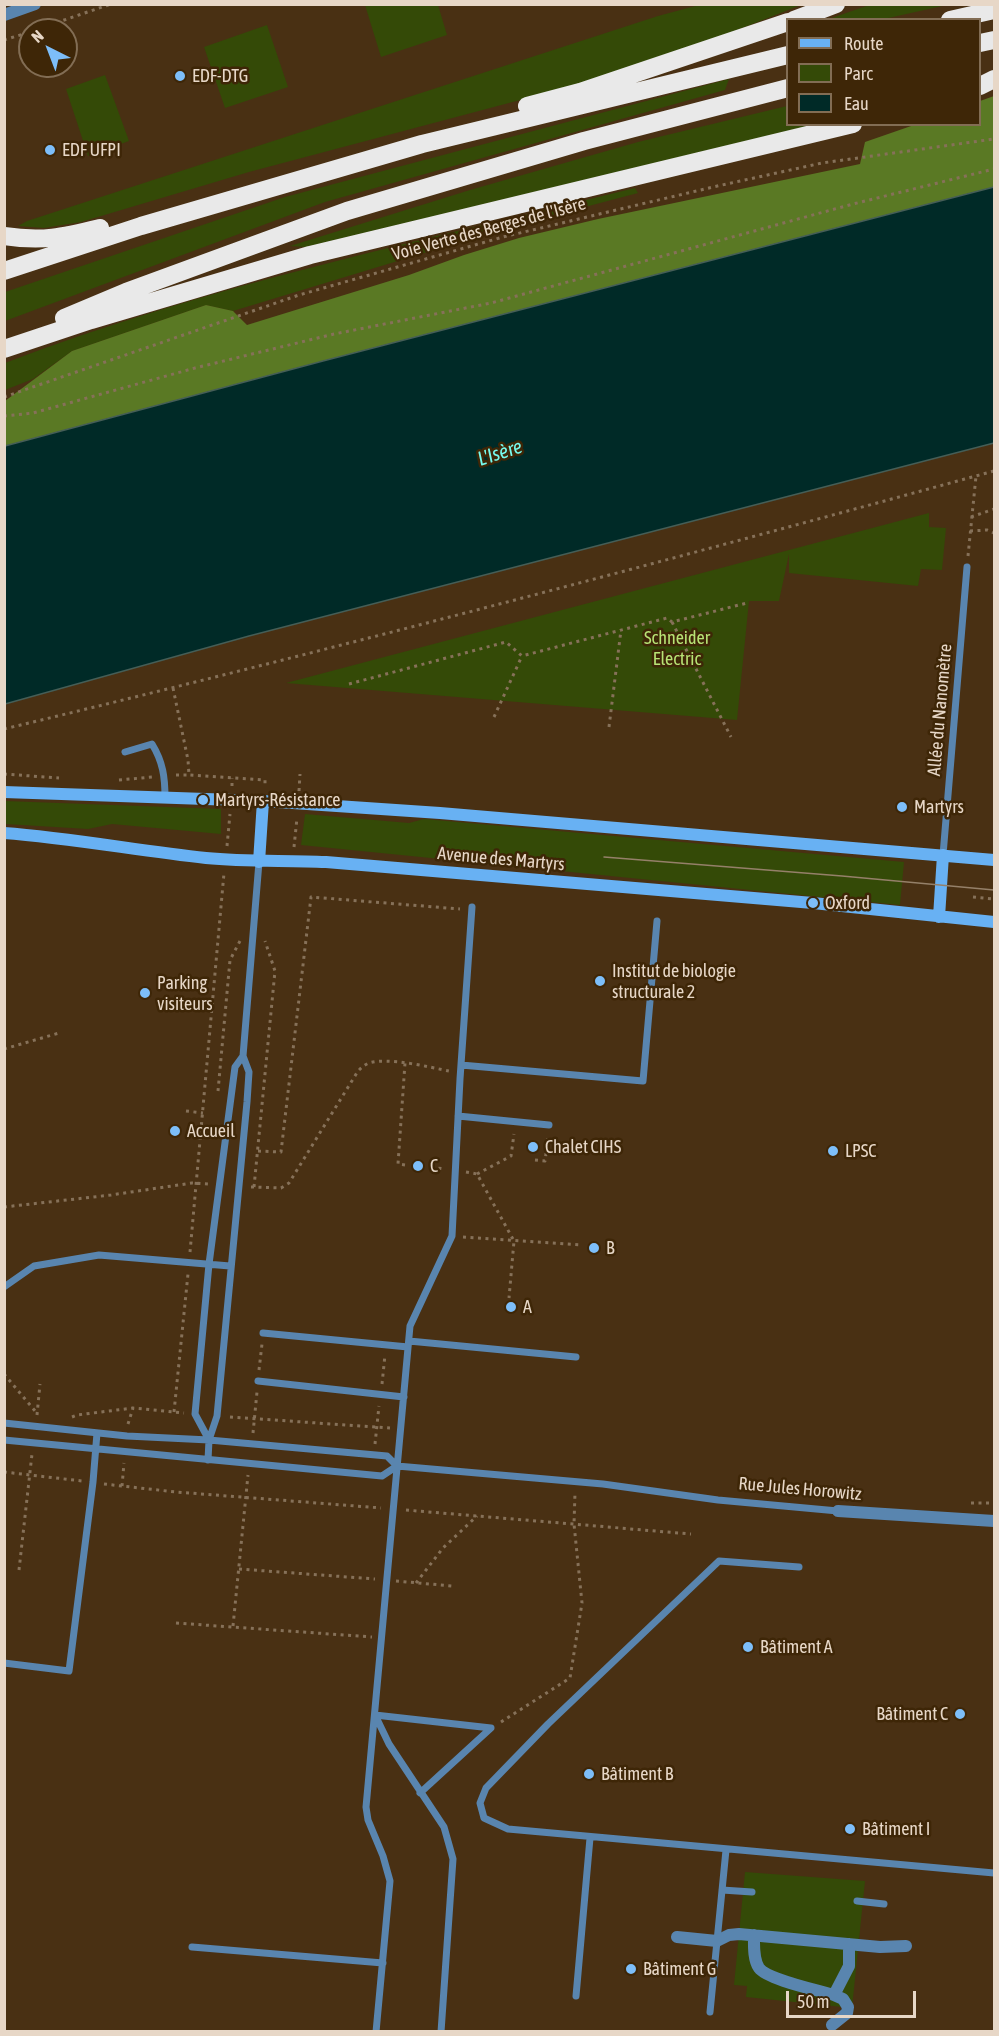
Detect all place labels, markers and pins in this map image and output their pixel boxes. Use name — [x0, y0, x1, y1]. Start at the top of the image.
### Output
place label: EDF-DTG — [192, 65, 248, 87]
marker: EDF-DTG — [173, 69, 187, 83]
place label: EDF UFPI — [62, 139, 121, 161]
marker: EDF UFPI — [43, 143, 57, 157]
place label: Martyrs-Résistance — [215, 789, 340, 811]
marker: Martyrs-Résistance — [196, 793, 210, 807]
place label: Martyrs — [914, 796, 964, 818]
marker: Martyrs — [895, 800, 909, 814]
place label: Oxford — [825, 892, 870, 914]
marker: Oxford — [806, 896, 820, 910]
place label: Institut de biologie structurale 2 — [612, 960, 736, 1002]
place label: Parking visiteurs — [157, 972, 213, 1014]
marker: Institut de biologie structurale 2 — [593, 974, 607, 988]
marker: Parking visiteurs — [138, 986, 152, 1000]
place label: Accueil — [187, 1120, 235, 1142]
marker: Accueil — [168, 1124, 182, 1138]
place label: Chalet CIHS — [545, 1136, 621, 1158]
marker: Chalet CIHS — [526, 1140, 540, 1154]
place label: LPSC — [845, 1140, 876, 1162]
marker: LPSC — [826, 1144, 840, 1158]
place label: C — [430, 1155, 438, 1177]
marker: C — [411, 1159, 425, 1173]
place label: B — [606, 1237, 615, 1259]
marker: B — [587, 1241, 601, 1255]
place label: A — [523, 1296, 532, 1318]
marker: A — [504, 1300, 518, 1314]
place label: Bâtiment A — [760, 1636, 833, 1658]
marker: Bâtiment A — [741, 1640, 755, 1654]
place label: Bâtiment C — [876, 1703, 948, 1725]
marker: Bâtiment C — [953, 1707, 967, 1721]
place label: Bâtiment B — [601, 1763, 673, 1785]
marker: Bâtiment B — [582, 1767, 596, 1781]
place label: Bâtiment I — [862, 1818, 930, 1840]
marker: Bâtiment I — [843, 1822, 857, 1836]
place label: Bâtiment G — [643, 1958, 716, 1980]
marker: Bâtiment G — [624, 1962, 638, 1976]

